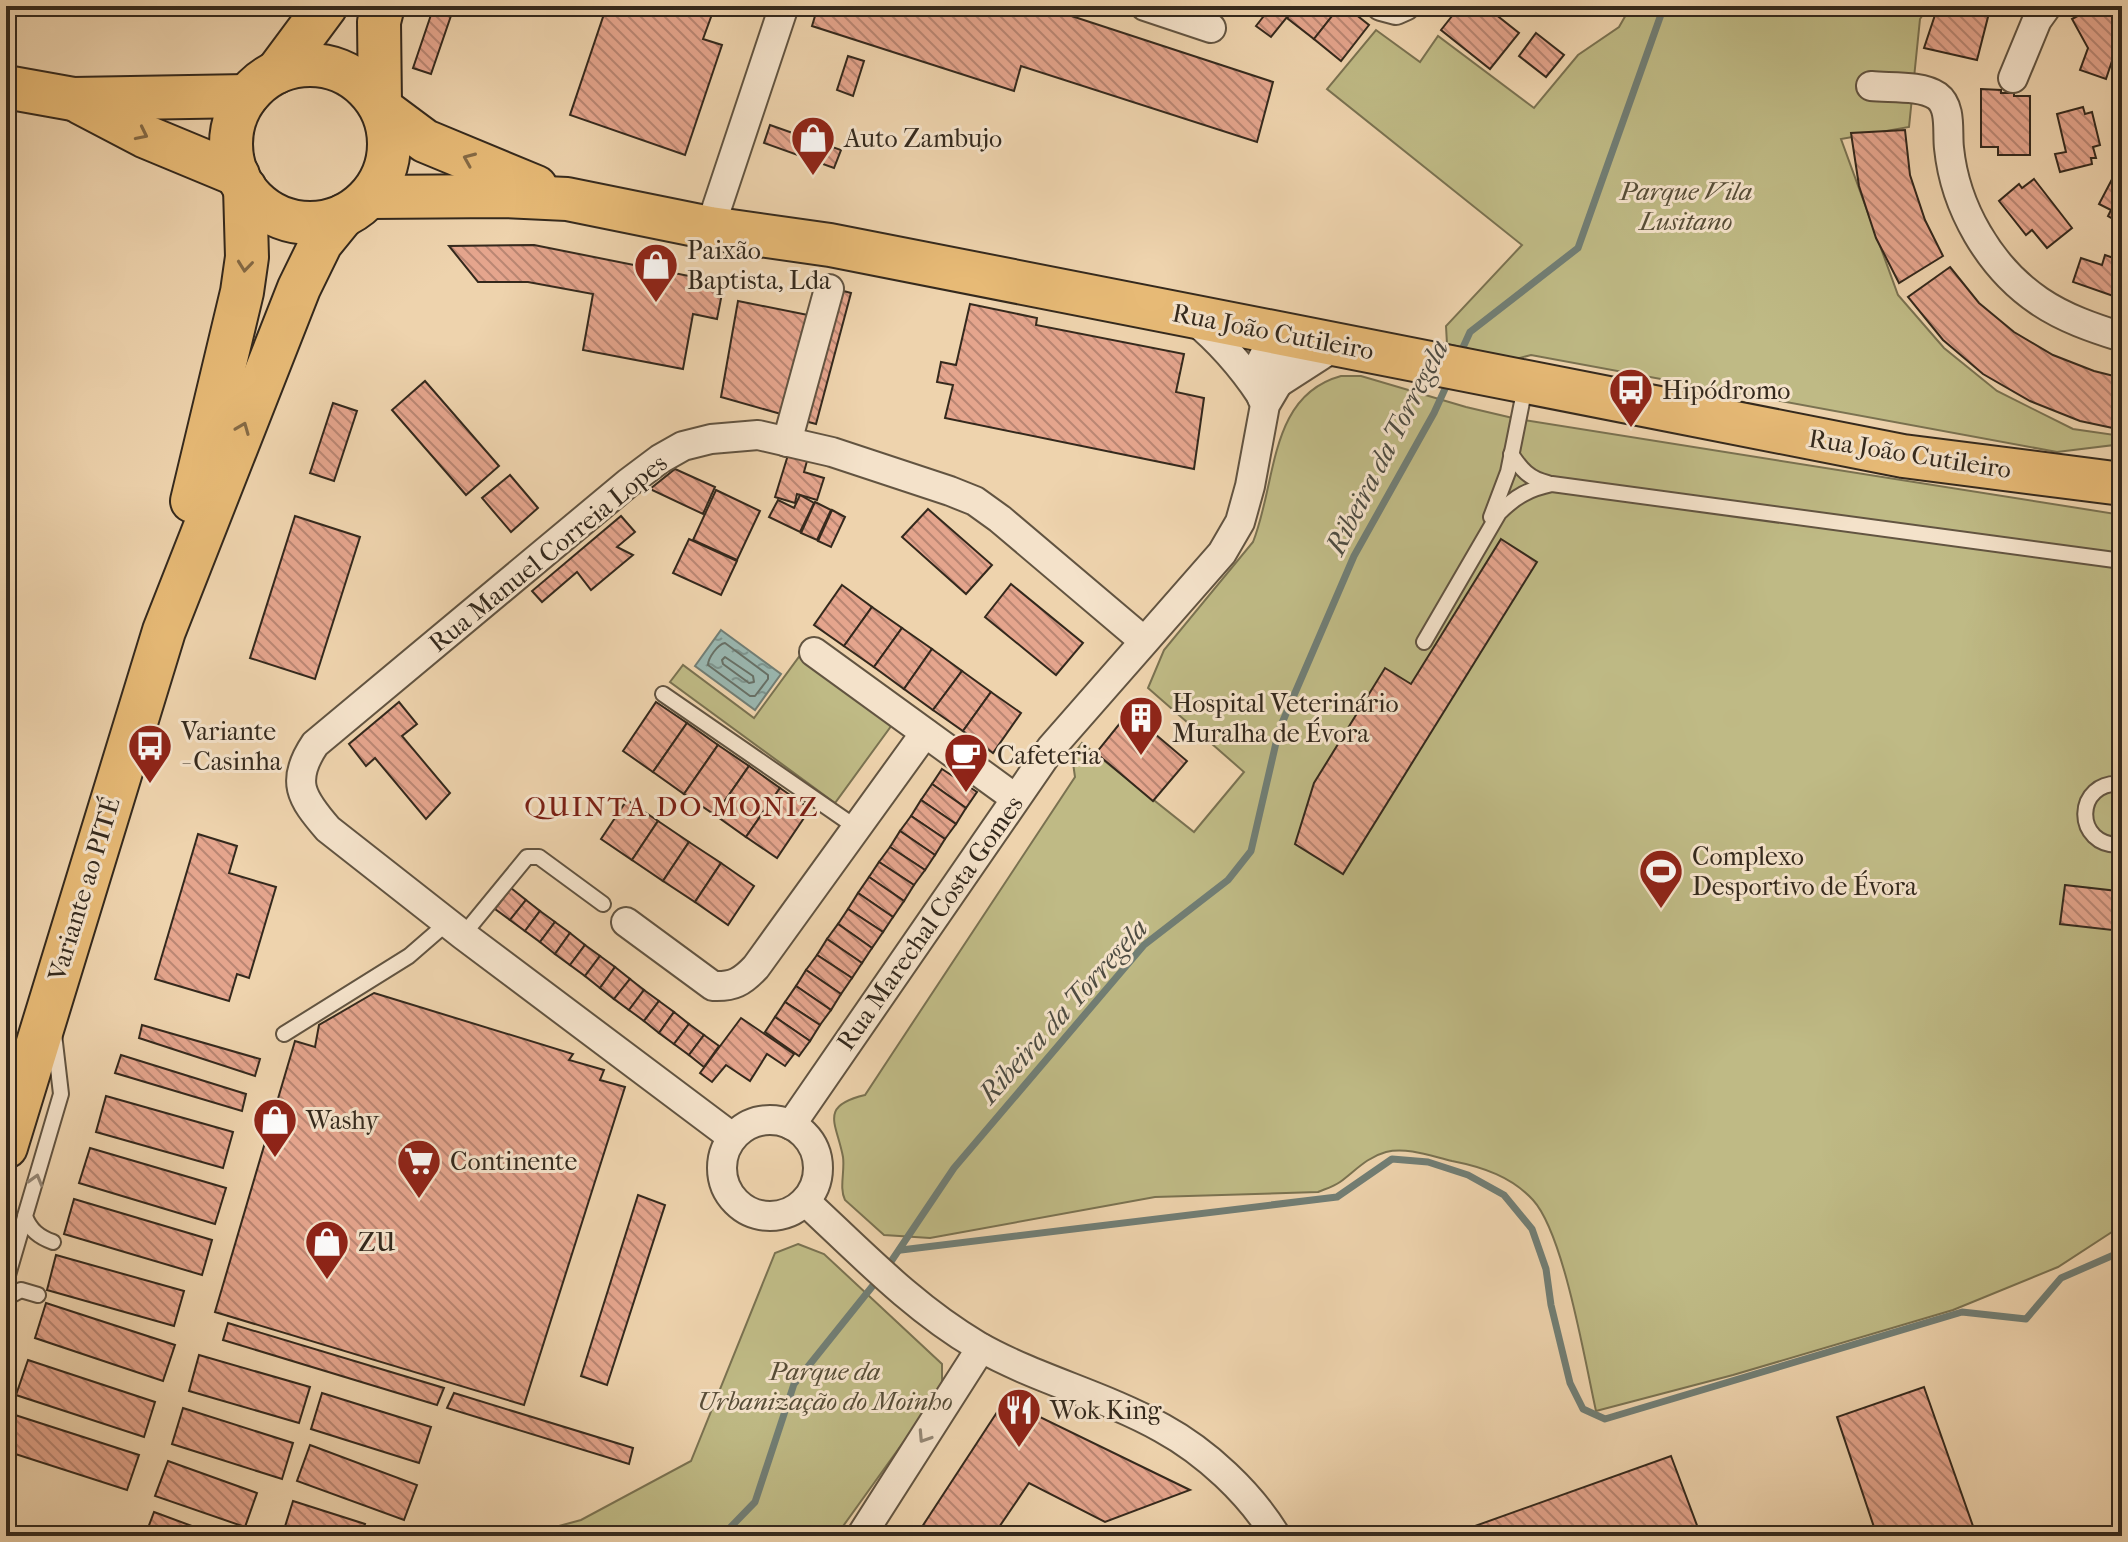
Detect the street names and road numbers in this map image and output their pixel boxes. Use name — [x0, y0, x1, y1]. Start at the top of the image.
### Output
street label: Rua João Cutileiro — [1170, 297, 1376, 367]
street label: Rua João Cutileiro — [1806, 423, 2014, 485]
street label: Rua Manuel Correia Lopes — [423, 447, 673, 659]
street label: Rua Marechal Costa Gomes — [830, 790, 1030, 1056]
street label: Variante ao PITÉ — [40, 793, 127, 986]

